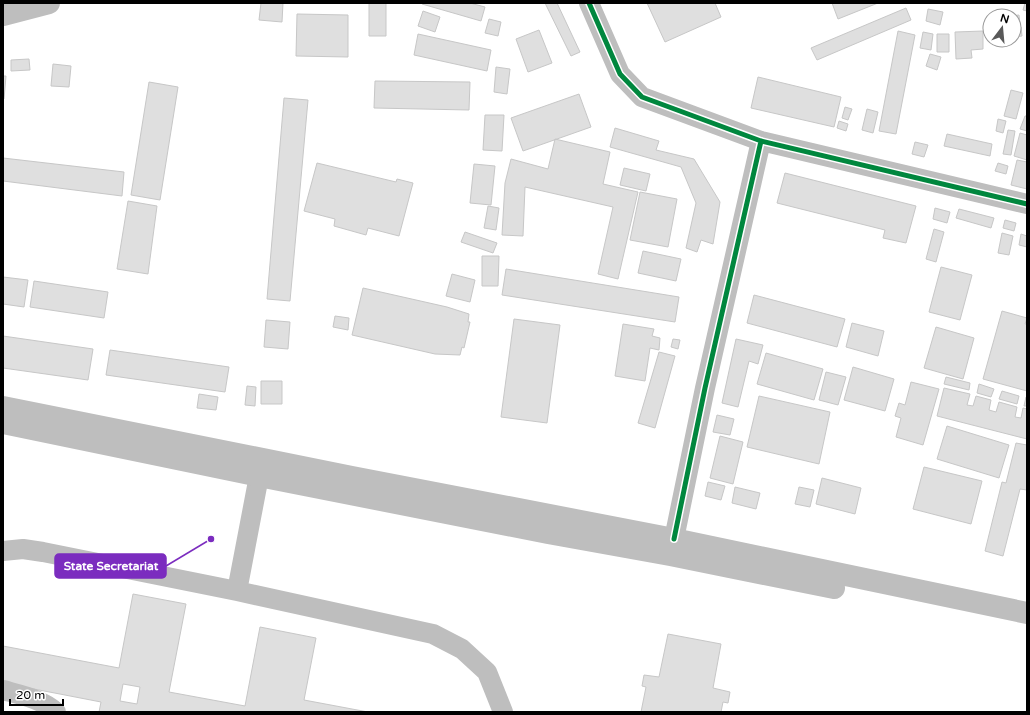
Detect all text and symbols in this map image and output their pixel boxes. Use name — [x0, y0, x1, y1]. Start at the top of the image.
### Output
north arrow — [982, 8, 1022, 48]
text: N — [999, 11, 1011, 26]
callout: State Secretariat — [55, 554, 166, 578]
text: State Secretariat — [64, 559, 159, 573]
scale bar — [10, 681, 63, 707]
text: 20 m — [16, 688, 45, 702]

